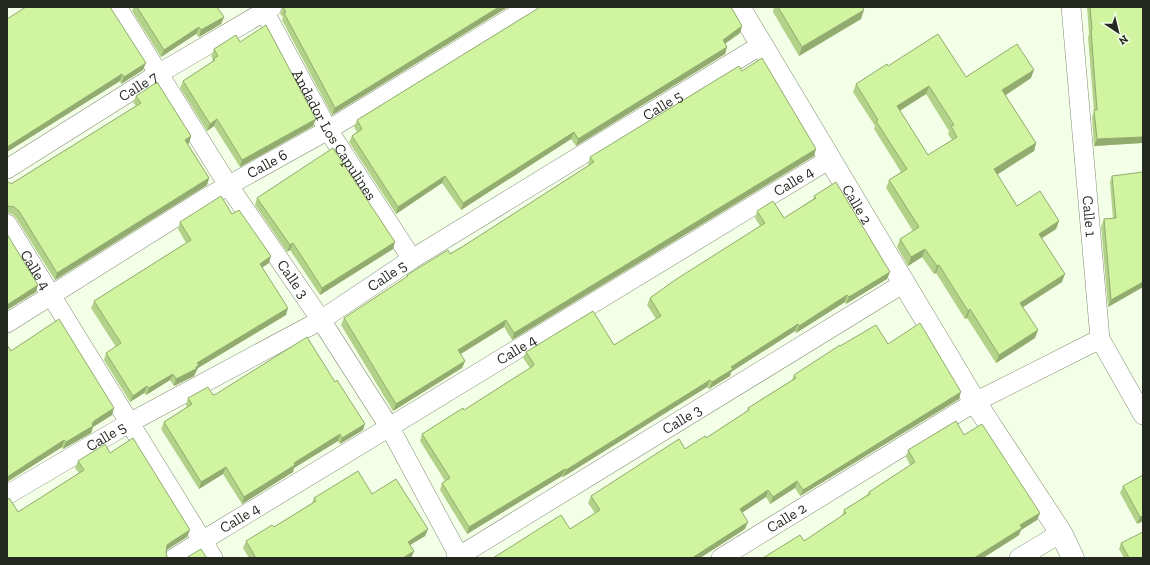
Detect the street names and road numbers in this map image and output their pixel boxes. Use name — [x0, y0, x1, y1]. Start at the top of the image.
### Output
street label: Andador Los Capulines — [288, 67, 380, 204]
street label: Calle 7 — [115, 68, 161, 105]
street label: Calle 5 — [639, 86, 686, 124]
street label: Calle 6 — [244, 145, 291, 182]
street label: Calle 4 — [770, 162, 817, 200]
street label: Calle 2 — [838, 181, 876, 228]
street label: Calle 1 — [1079, 195, 1100, 238]
street label: Calle 4 — [16, 247, 54, 293]
street label: Calle 3 — [273, 256, 312, 302]
street label: Calle 5 — [364, 256, 410, 295]
street label: Calle 4 — [493, 331, 540, 369]
street label: Calle 3 — [659, 401, 705, 438]
street label: Calle 5 — [83, 418, 129, 455]
street label: Calle 4 — [217, 499, 263, 537]
street label: Calle 2 — [764, 499, 810, 537]

